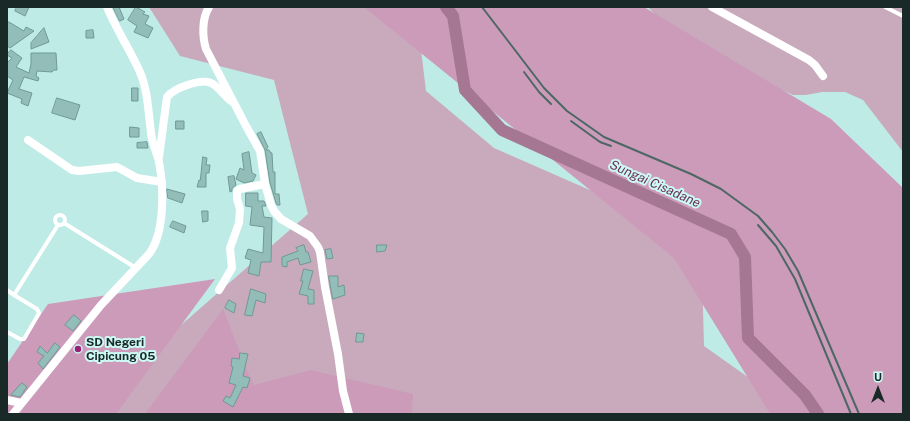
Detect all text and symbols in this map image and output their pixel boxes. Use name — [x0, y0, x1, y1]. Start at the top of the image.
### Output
water label: Sungai Cisadane — [607, 157, 703, 211]
place label: SD Negeri Cipicung 05 — [86, 335, 155, 363]
marker: SD Negeri Cipicung 05 — [73, 344, 83, 354]
north arrow — [858, 369, 898, 409]
text: U — [874, 371, 882, 383]

